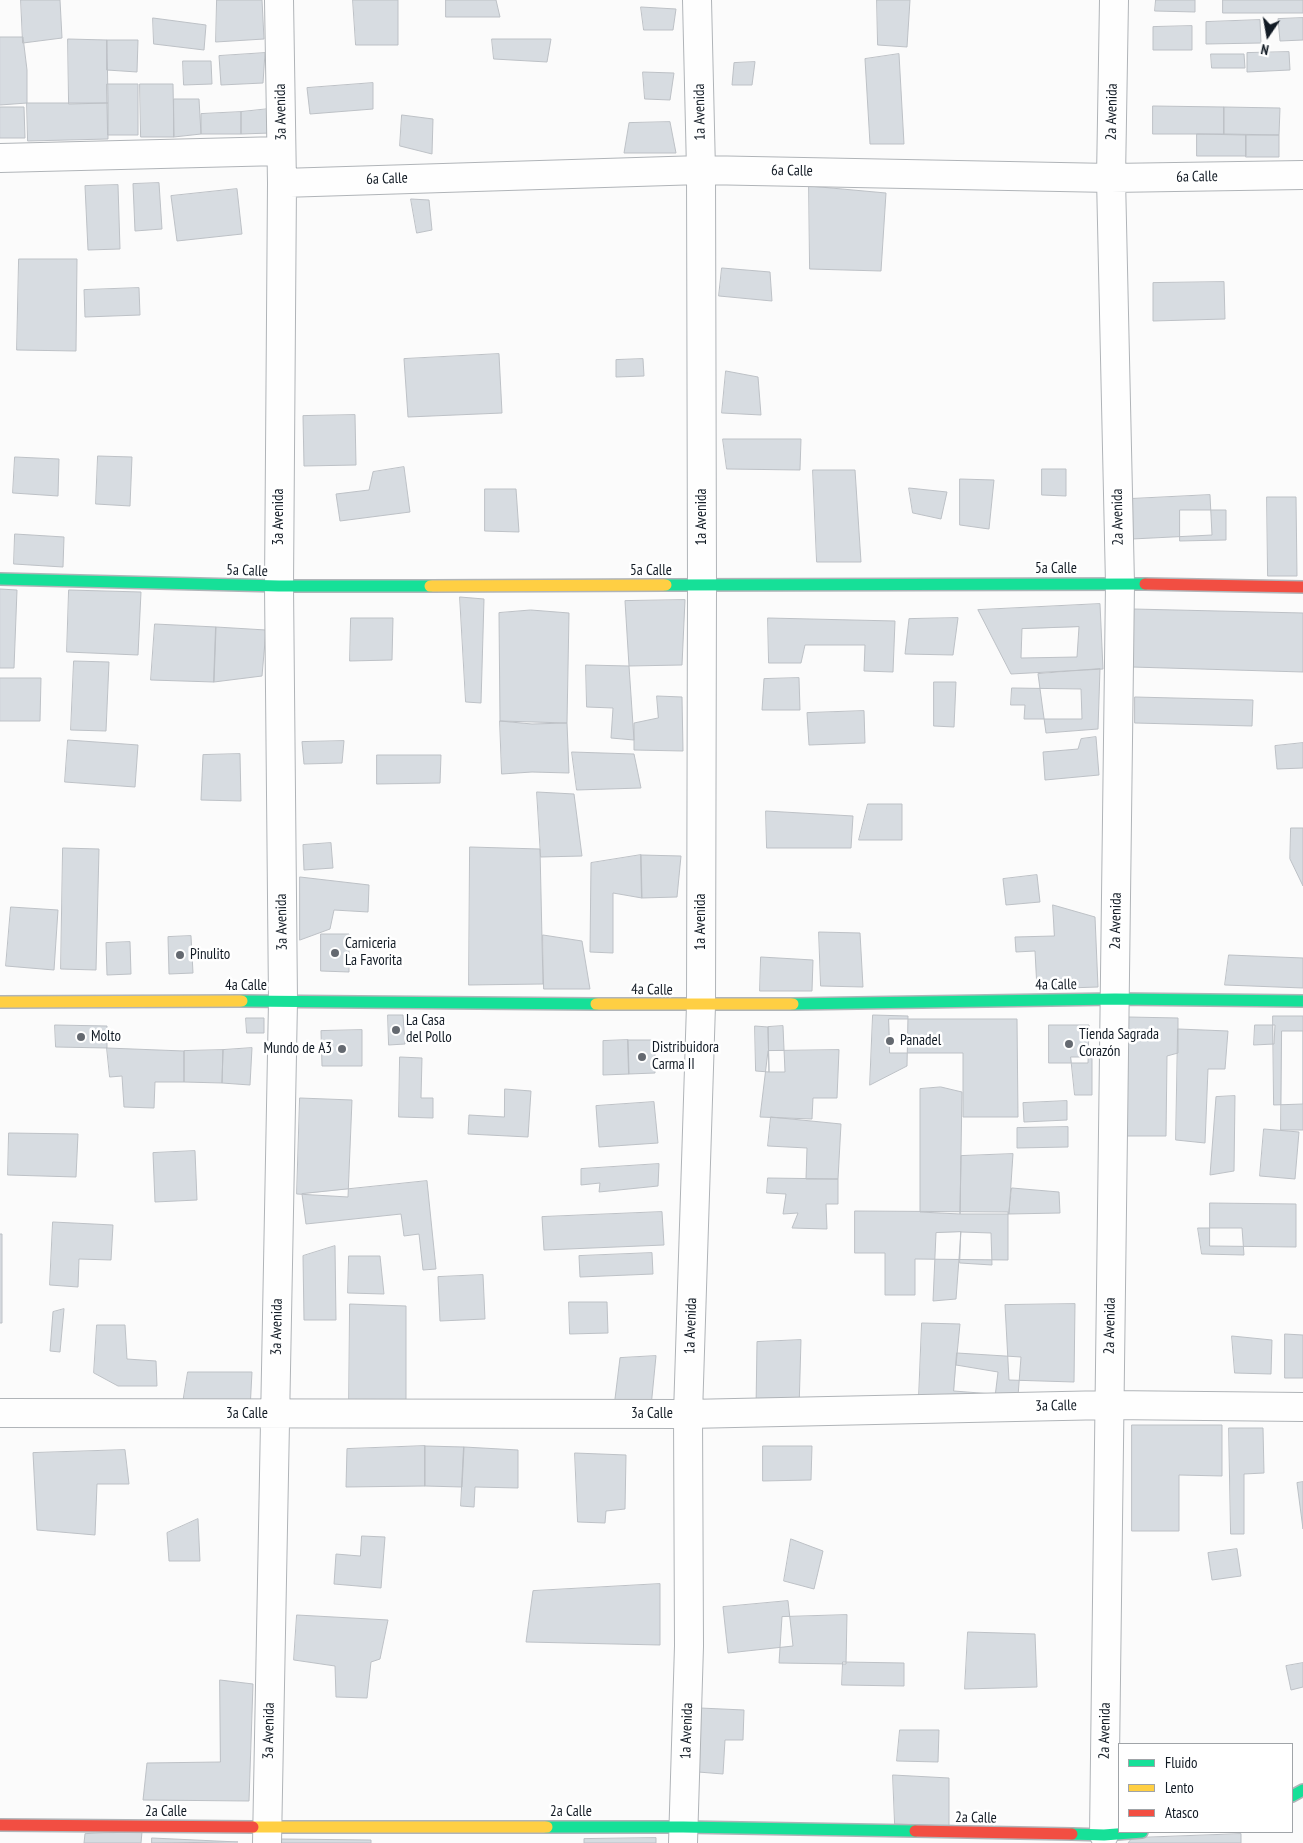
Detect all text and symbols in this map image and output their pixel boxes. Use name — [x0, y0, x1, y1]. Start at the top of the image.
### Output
north arrow — [1243, 10, 1293, 60]
text: N — [1259, 40, 1270, 59]
street label: 3a Avenida — [272, 83, 290, 141]
street label: 1a Avenida — [691, 83, 709, 141]
street label: 2a Avenida — [1103, 83, 1121, 141]
street label: 6a Calle — [771, 162, 813, 180]
street label: 6a Calle — [1176, 168, 1218, 186]
street label: 6a Calle — [366, 169, 408, 189]
street label: 2a Avenida — [1109, 488, 1127, 546]
street label: 3a Avenida — [270, 489, 288, 545]
street label: 1a Avenida — [693, 489, 711, 545]
street label: 5a Calle — [1035, 560, 1077, 578]
street label: 5a Calle — [226, 561, 268, 581]
street label: 5a Calle — [630, 562, 672, 580]
street label: 2a Avenida — [1107, 892, 1125, 950]
street label: 3a Avenida — [273, 893, 291, 951]
street label: 1a Avenida — [692, 894, 710, 950]
place label: Carniceria La Favorita — [345, 935, 402, 970]
place label: Pinulito — [190, 946, 230, 964]
marker: Carniceria La Favorita — [329, 947, 341, 959]
marker: Pinulito — [174, 949, 186, 961]
street label: 4a Calle — [1035, 976, 1077, 994]
street label: 4a Calle — [225, 977, 267, 995]
street label: 4a Calle — [631, 981, 673, 999]
place label: La Casa del Pollo — [406, 1012, 452, 1047]
marker: La Casa del Pollo — [390, 1024, 402, 1036]
place label: Tienda Sagrada Corazón — [1079, 1026, 1159, 1061]
place label: Molto — [91, 1028, 121, 1046]
marker: Molto — [75, 1031, 87, 1043]
place label: Panadel — [900, 1032, 941, 1050]
marker: Panadel — [884, 1035, 896, 1047]
marker: Tienda Sagrada Corazón — [1063, 1038, 1075, 1050]
place label: Distribuidora Carma II — [652, 1039, 719, 1074]
place label: Mundo de A3 — [263, 1040, 332, 1058]
marker: Mundo de A3 — [336, 1043, 348, 1055]
marker: Distribuidora Carma II — [636, 1051, 648, 1063]
street label: 1a Avenida — [681, 1297, 701, 1355]
street label: 2a Avenida — [1101, 1297, 1119, 1355]
street label: 3a Avenida — [268, 1298, 286, 1356]
street label: 3a Calle — [1035, 1397, 1077, 1415]
street label: 3a Calle — [226, 1405, 268, 1423]
street label: 3a Calle — [631, 1405, 673, 1423]
street label: 3a Avenida — [260, 1702, 278, 1760]
street label: 1a Avenida — [677, 1702, 697, 1760]
street label: 2a Avenida — [1096, 1702, 1114, 1760]
legend — [1118, 1743, 1293, 1833]
text: Fluido — [1165, 1753, 1197, 1772]
text: Lento — [1165, 1778, 1194, 1797]
street label: 2a Calle — [145, 1803, 187, 1821]
street label: 2a Calle — [550, 1803, 592, 1821]
text: Atasco — [1165, 1803, 1199, 1822]
street label: 2a Calle — [955, 1809, 997, 1827]

